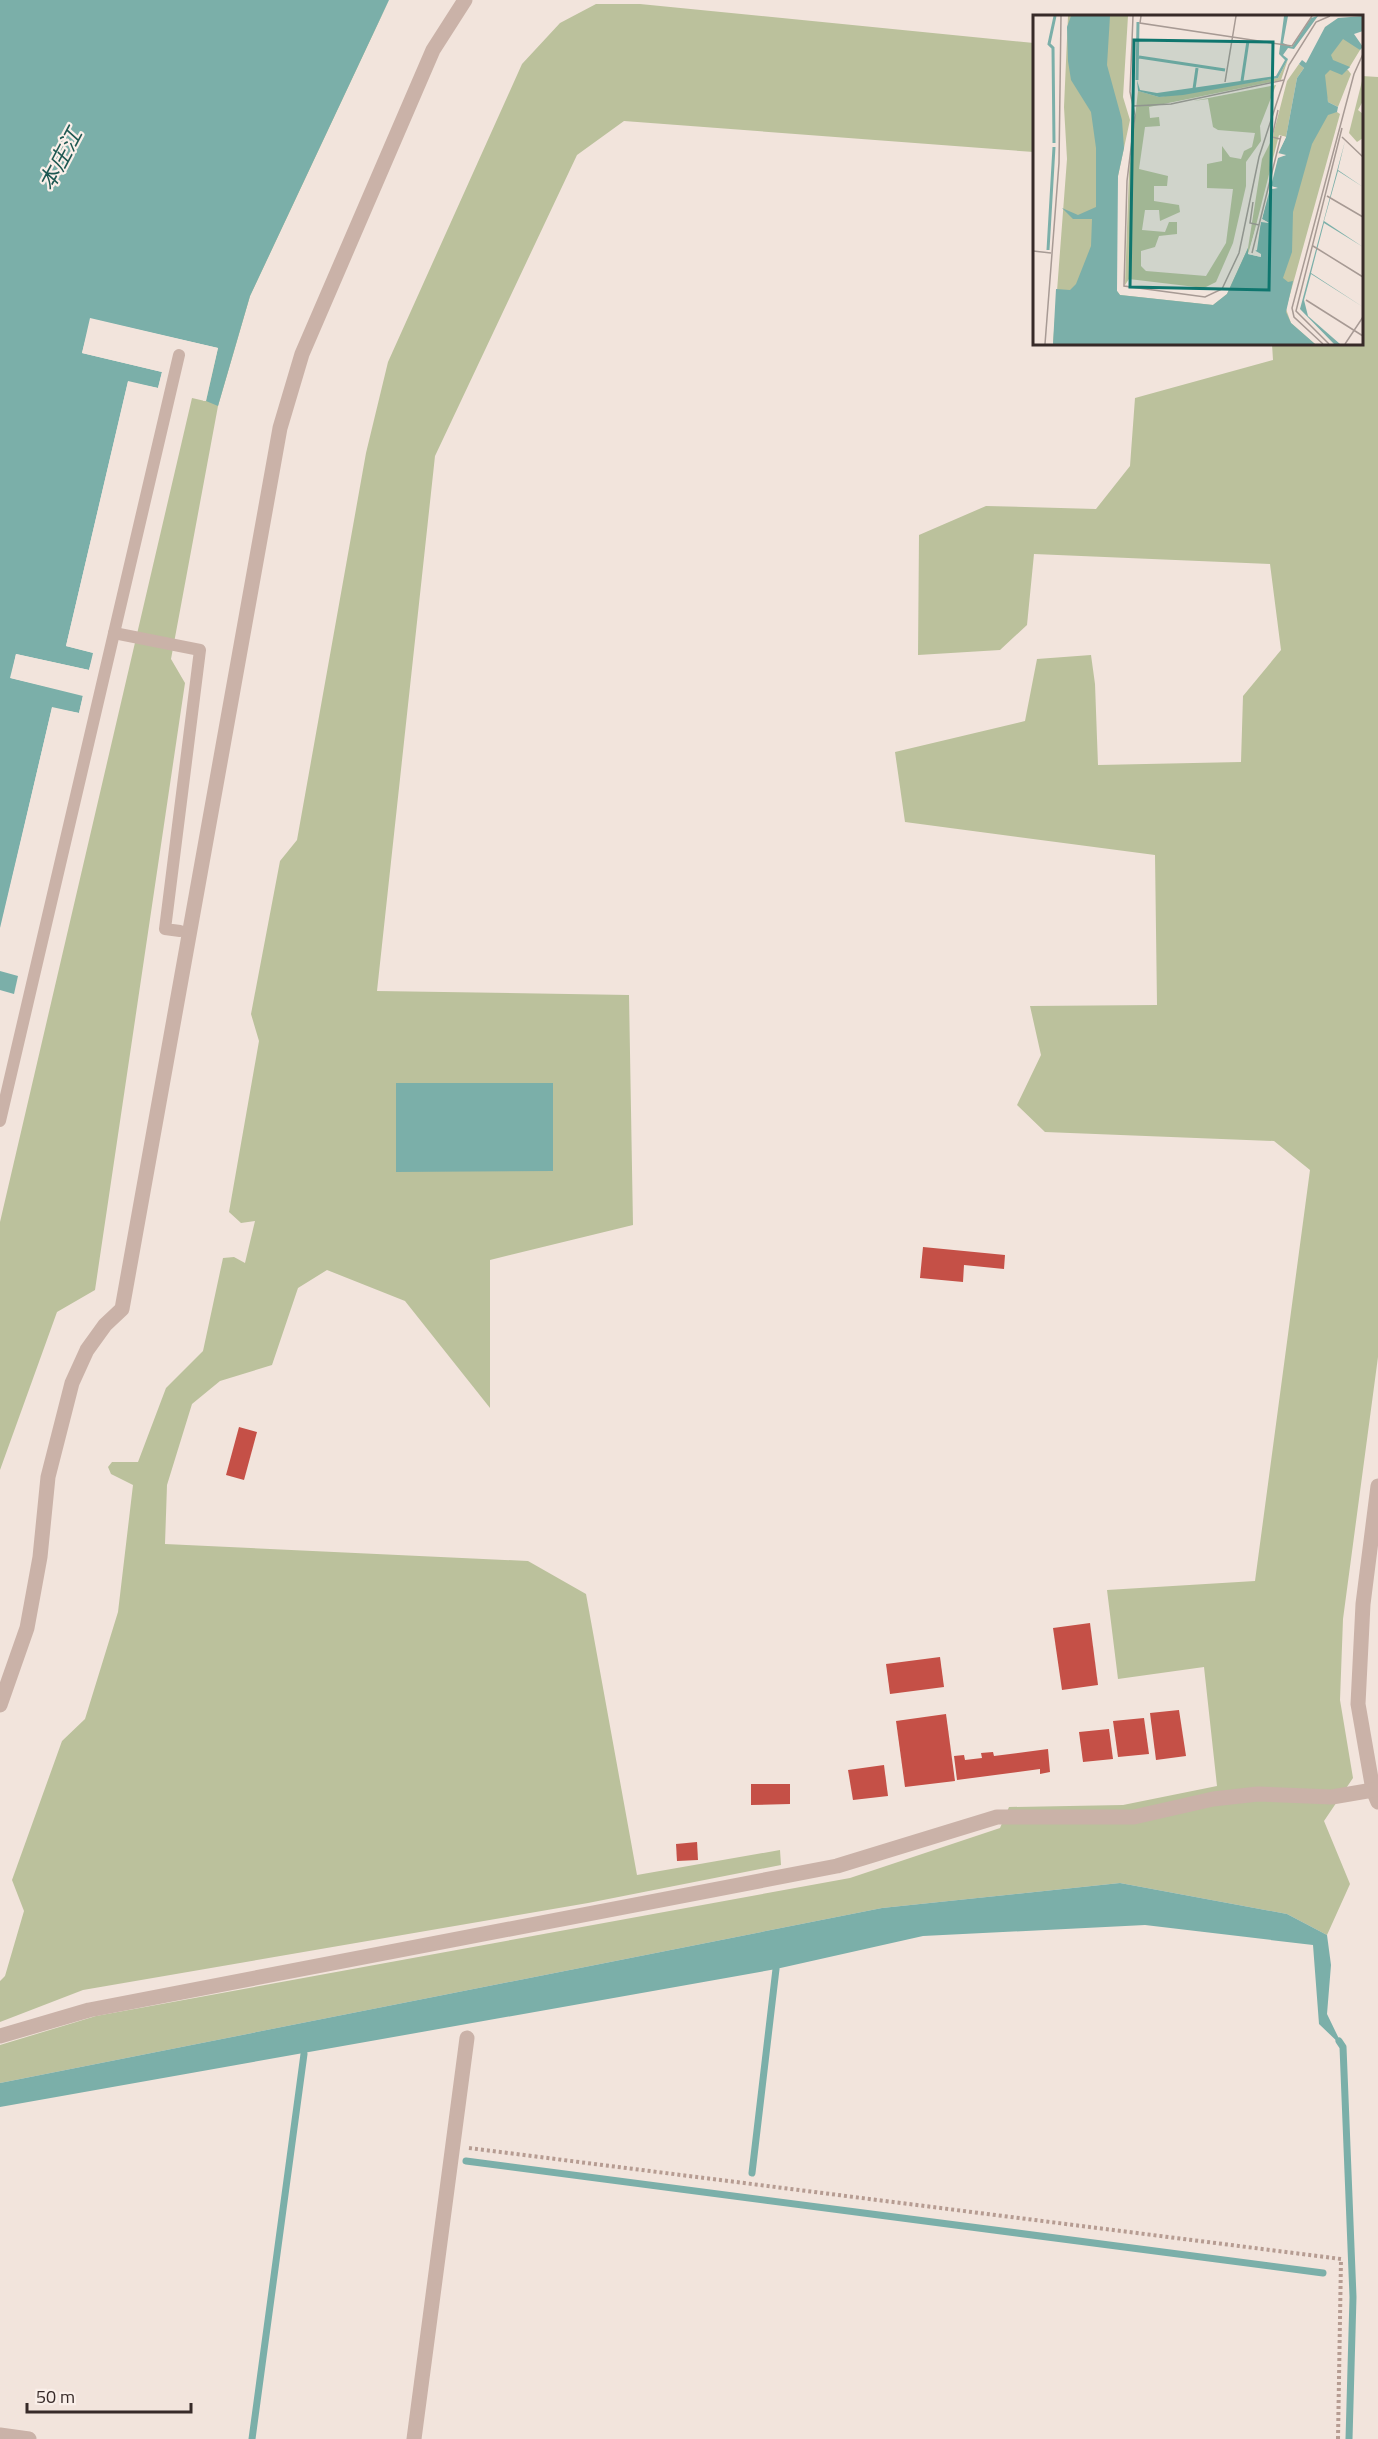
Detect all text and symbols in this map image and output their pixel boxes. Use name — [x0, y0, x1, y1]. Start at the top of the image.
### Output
inset map — [1033, 15, 1363, 345]
water label: 本庄江 — [29, 120, 91, 196]
scale bar — [27, 2376, 190, 2414]
text: 50 m — [36, 2383, 75, 2410]

